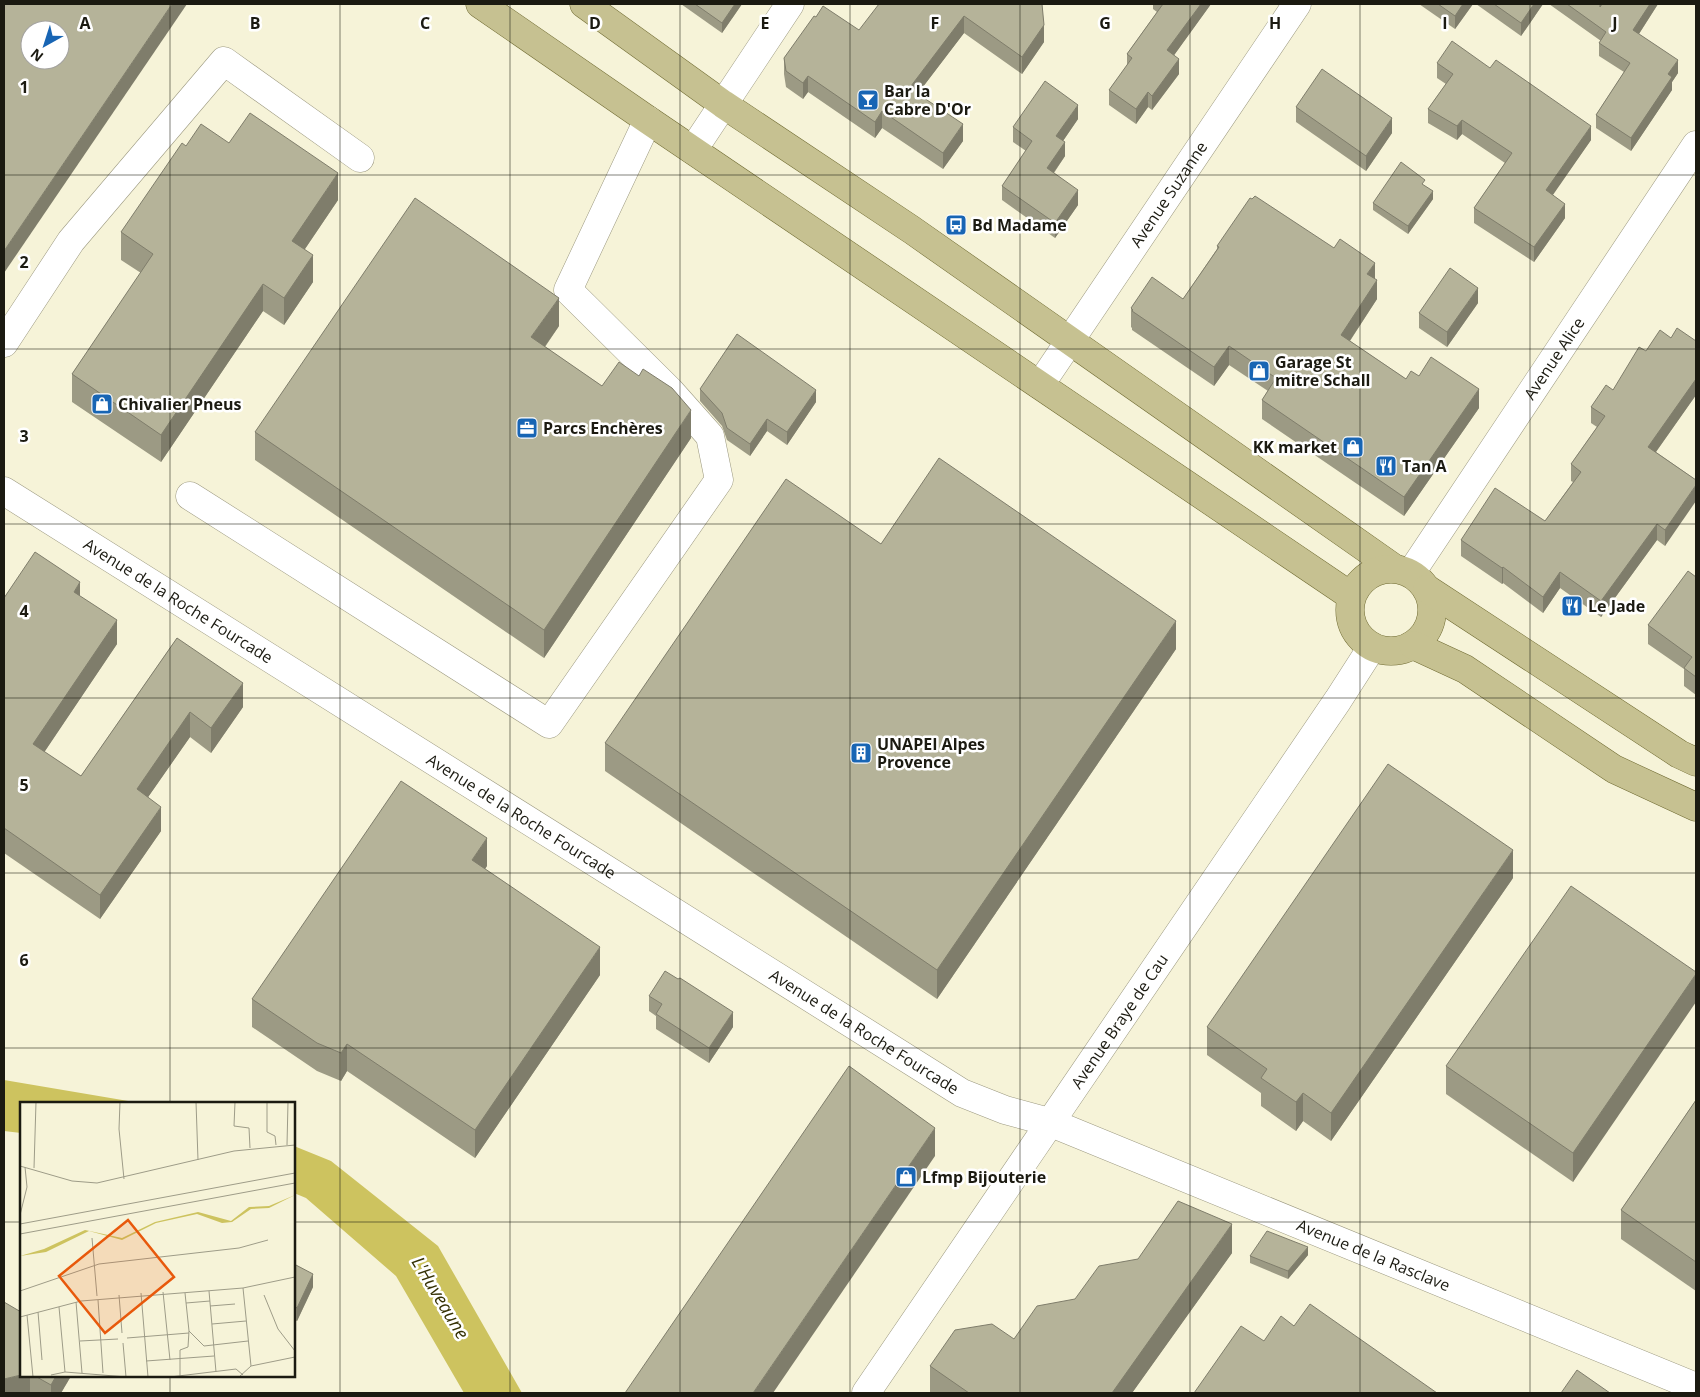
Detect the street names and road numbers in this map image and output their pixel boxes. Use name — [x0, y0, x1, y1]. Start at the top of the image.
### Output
street label: Avenue Suzanne — [1125, 137, 1212, 252]
street label: Avenue Alice — [1519, 313, 1589, 404]
street label: Avenue de la Roche Fourcade — [80, 533, 277, 668]
street label: Avenue de la Roche Fourcade — [423, 748, 620, 884]
street label: Avenue Braye de Cau — [1066, 949, 1173, 1093]
street label: Avenue de la Roche Fourcade — [765, 964, 963, 1099]
street label: Avenue de la Rasclave — [1294, 1214, 1454, 1296]

